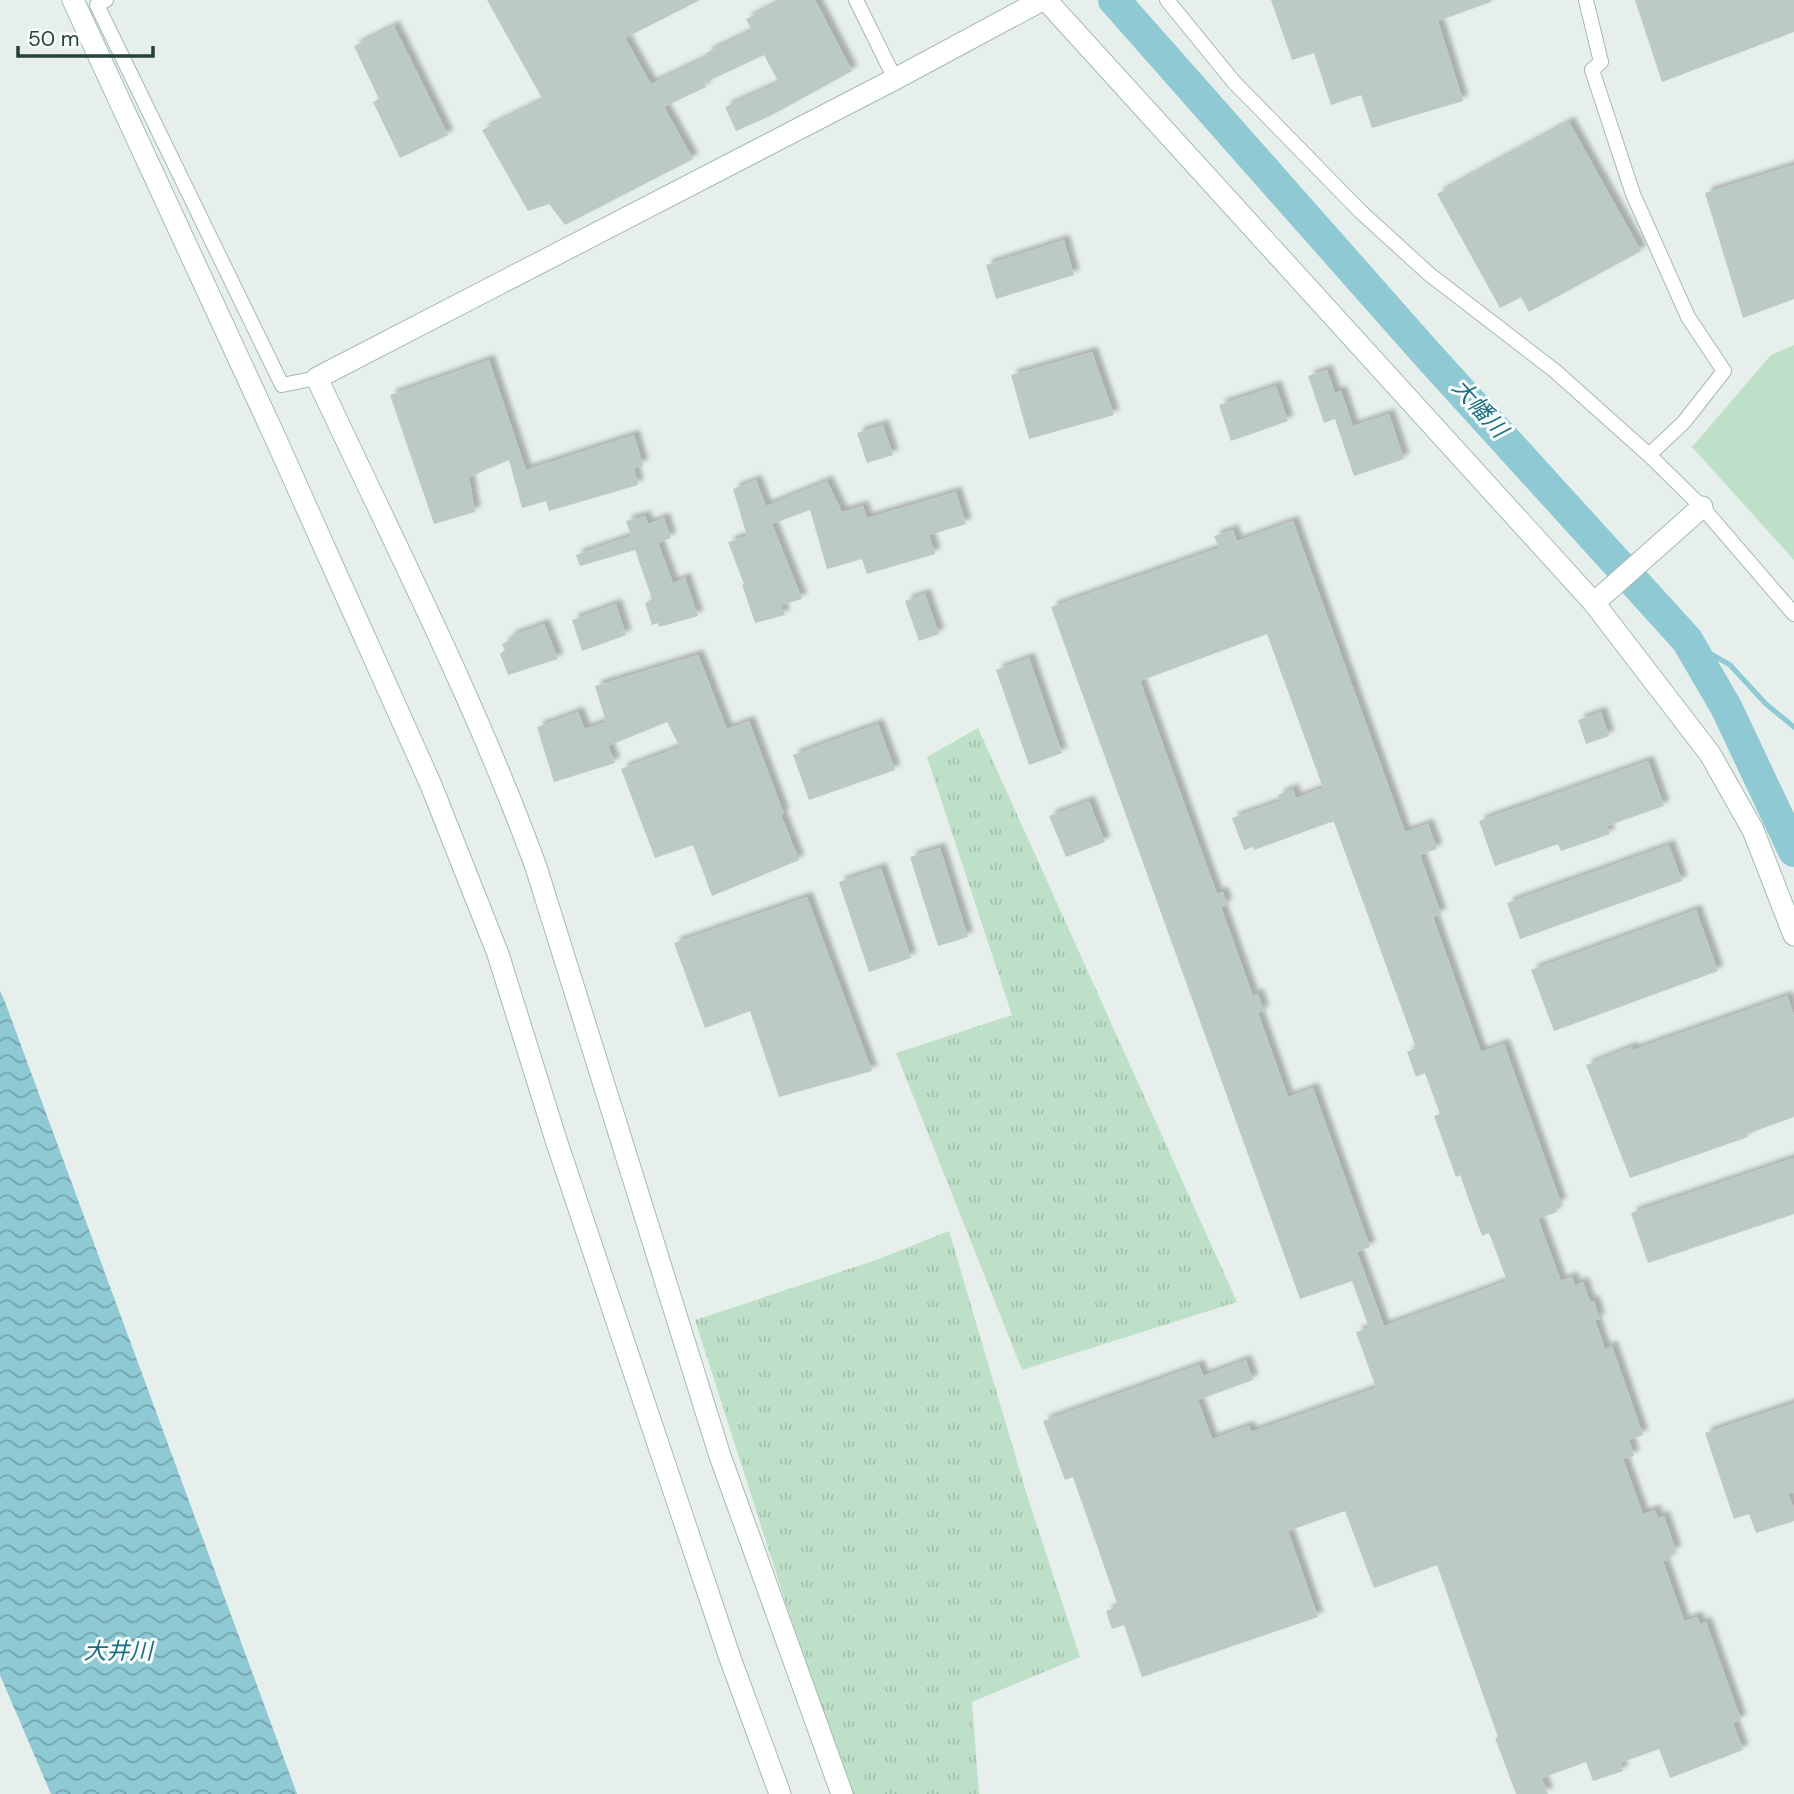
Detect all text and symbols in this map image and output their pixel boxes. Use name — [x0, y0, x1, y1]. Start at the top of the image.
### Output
scale bar — [18, 14, 152, 58]
text: 50 m — [28, 25, 79, 53]
water label: 大幡川 — [1446, 372, 1516, 446]
water label: 大井川 — [84, 1636, 156, 1666]

